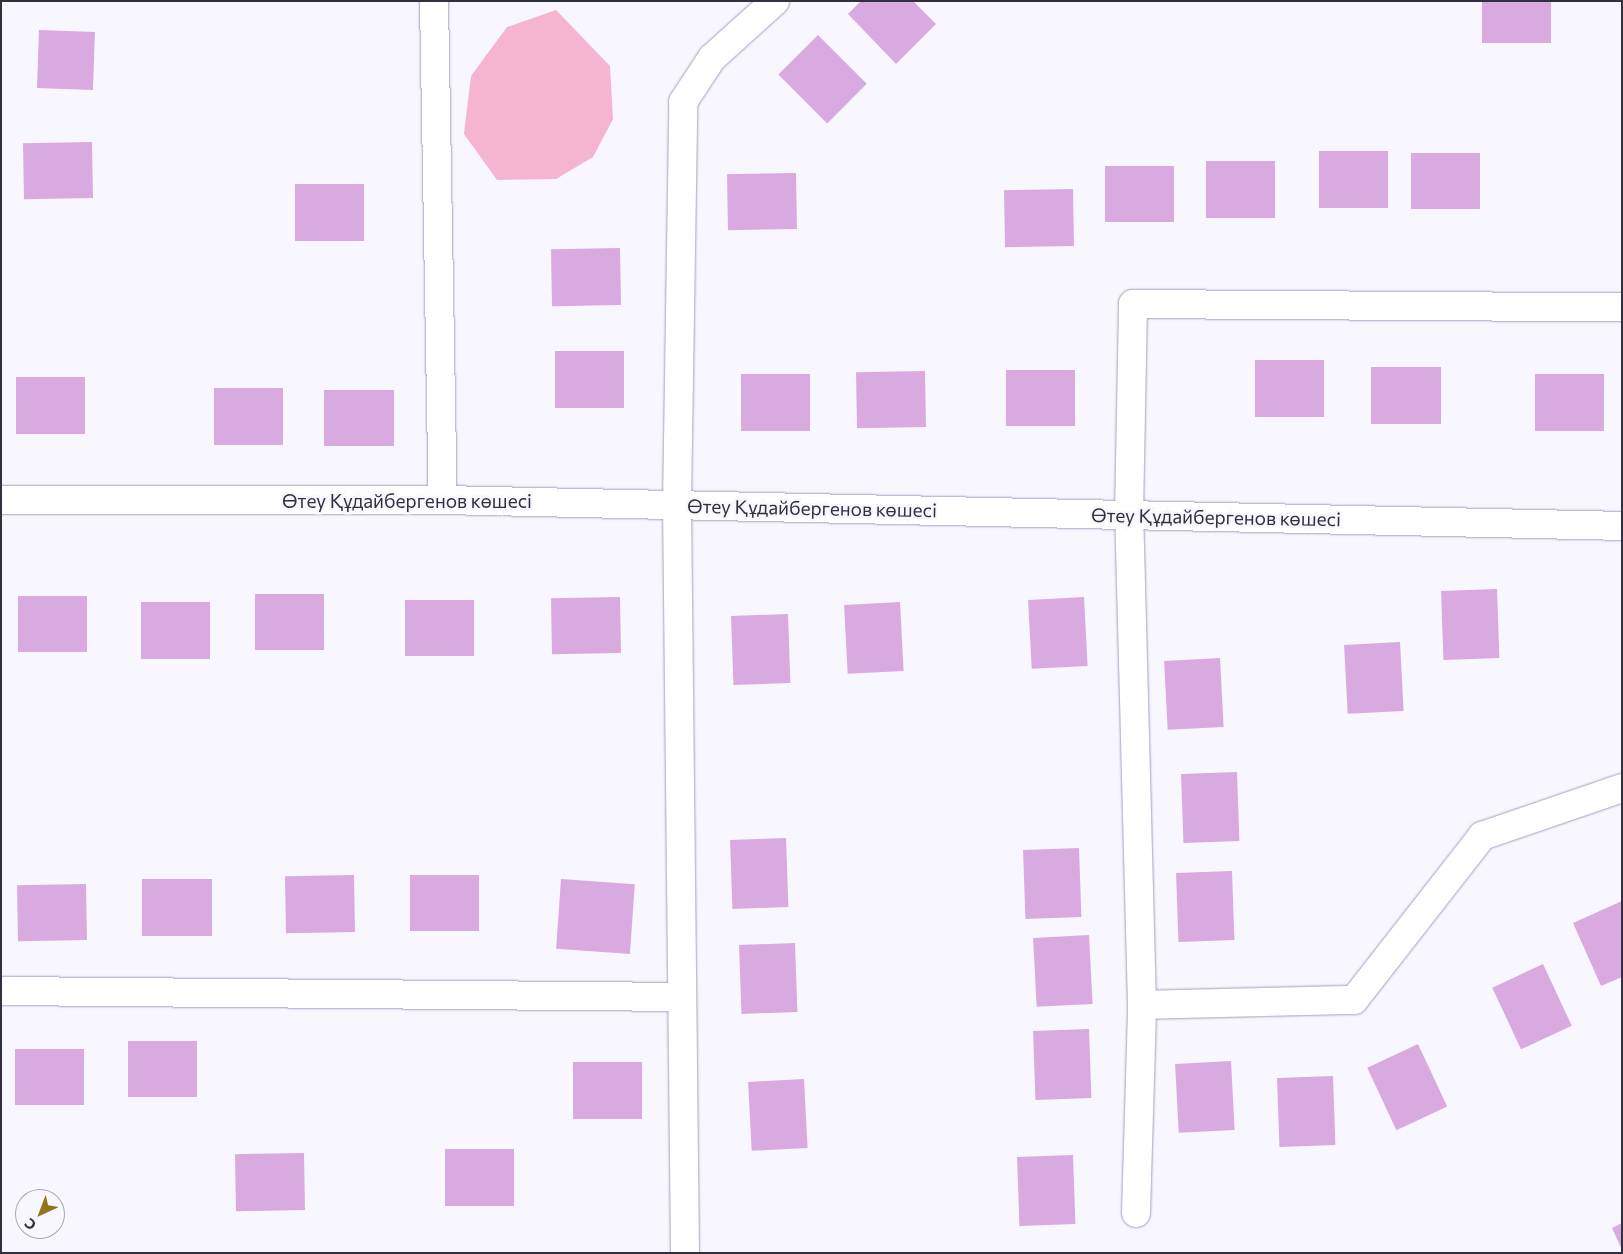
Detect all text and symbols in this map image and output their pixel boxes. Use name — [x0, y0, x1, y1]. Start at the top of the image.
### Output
street label: Өтеу Құдайбергенов көшесі — [282, 490, 532, 512]
street label: Өтеу Құдайбергенов көшесі — [687, 494, 937, 522]
street label: Өтеу Құдайбергенов көшесі — [1091, 503, 1341, 531]
north arrow — [15, 1189, 65, 1239]
text: С — [21, 1215, 39, 1234]

